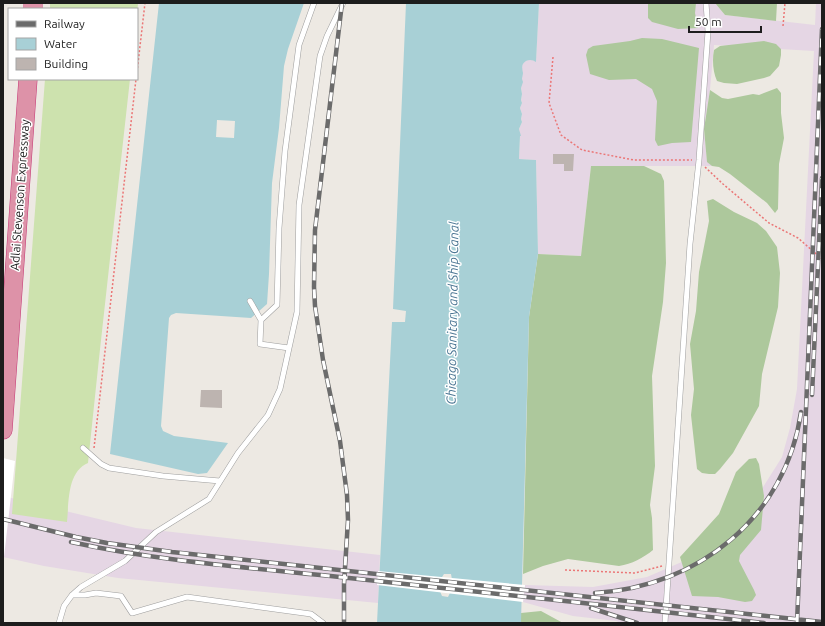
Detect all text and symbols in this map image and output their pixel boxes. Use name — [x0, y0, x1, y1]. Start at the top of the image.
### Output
legend — [8, 8, 138, 80]
scale bar — [689, 8, 761, 34]
text: 50 m — [695, 15, 722, 28]
text: Railway — [44, 17, 85, 30]
text: Water — [44, 37, 77, 50]
text: Building — [44, 57, 88, 70]
street label: Adlai Stevenson Expressway — [8, 119, 31, 271]
water label: Chicago Sanitary and Ship Canal — [443, 221, 461, 405]

